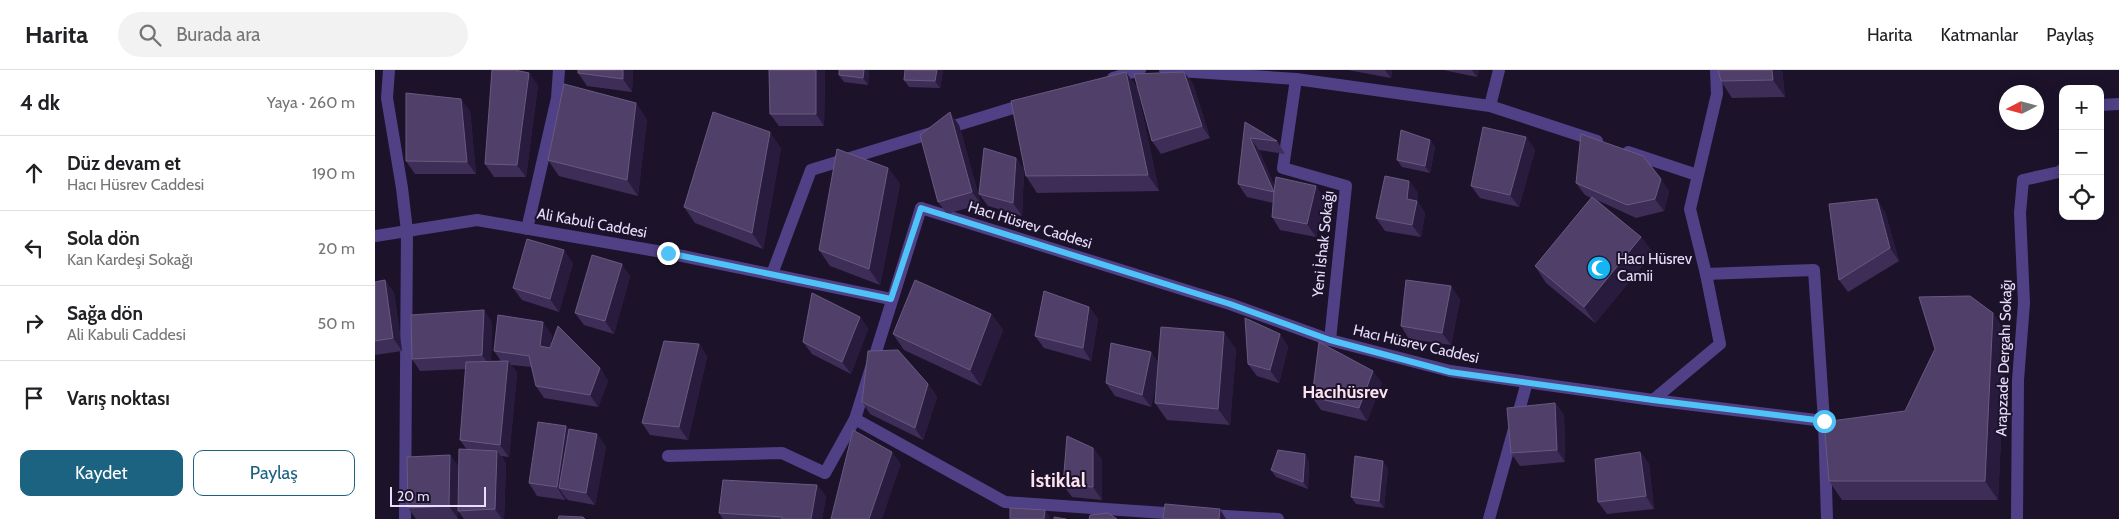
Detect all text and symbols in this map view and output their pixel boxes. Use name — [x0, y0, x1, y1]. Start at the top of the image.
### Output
search box — [118, 12, 468, 57]
text: Harita — [25, 20, 88, 49]
icon: search — [136, 21, 164, 49]
text: Burada ara — [176, 23, 260, 46]
text: Harita — [1867, 24, 1912, 46]
text: Katmanlar — [1940, 24, 2018, 46]
text: Paylaş — [2046, 24, 2094, 46]
north arrow — [1999, 85, 2044, 130]
map controls — [2059, 85, 2104, 220]
button: + — [2059, 85, 2104, 130]
text: 4 dk — [20, 90, 60, 115]
text: Yaya · 260 m — [267, 93, 355, 112]
button: − — [2059, 130, 2104, 175]
text: Düz devam et — [67, 152, 181, 175]
icon: ahead — [20, 159, 48, 187]
text: 190 m — [312, 164, 355, 183]
text: Hacı Hüsrev Caddesi — [67, 175, 204, 194]
button: locate — [2059, 175, 2104, 220]
street label: Yeni İshak Sokağı — [1307, 190, 1338, 299]
street label: Hacı Hüsrev Caddesi — [966, 198, 1094, 252]
street label: Ali Kabuli Caddesi — [536, 204, 648, 242]
text: Sola dön — [67, 227, 140, 250]
icon: left — [20, 234, 48, 262]
text: 20 m — [318, 239, 355, 258]
route end — [657, 242, 680, 265]
text: Kan Kardeşi Sokağı — [67, 250, 193, 269]
place label: Hacı Hüsrev Camii — [1617, 250, 1693, 285]
mosque icon: Hacı Hüsrev Camii — [1586, 255, 1612, 281]
street label: Arapzade Dergahı Sokağı — [1992, 279, 2016, 437]
text: Sağa dön — [67, 302, 143, 325]
icon: right — [20, 309, 48, 337]
text: 50 m — [318, 314, 355, 333]
street label: Hacı Hüsrev Caddesi — [1351, 321, 1481, 367]
text: Ali Kabuli Caddesi — [67, 325, 186, 344]
district label: Hacıhüsrev — [1302, 381, 1388, 403]
icon: arrive — [20, 384, 48, 412]
text: Varış noktası — [67, 387, 170, 410]
route start — [1813, 410, 1836, 433]
button: Kaydet — [20, 450, 183, 496]
button: Paylaş — [193, 450, 355, 496]
district label: İstiklal — [1030, 468, 1086, 492]
scale bar — [390, 484, 486, 507]
text: 20 m — [397, 487, 430, 505]

